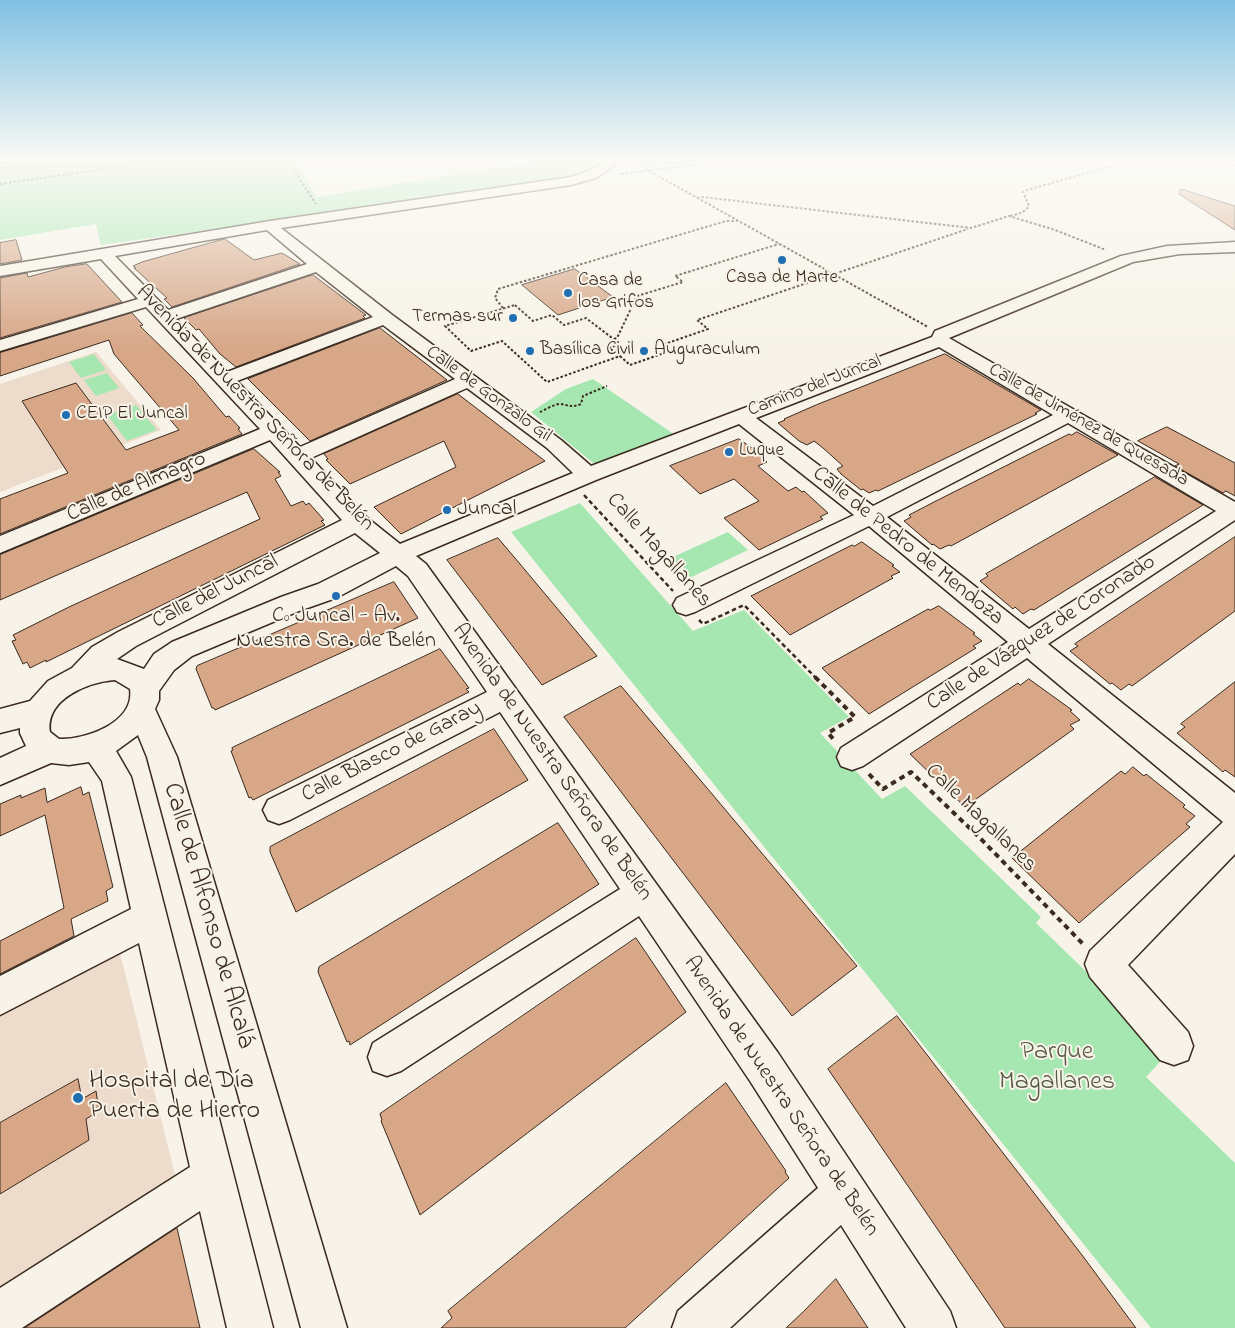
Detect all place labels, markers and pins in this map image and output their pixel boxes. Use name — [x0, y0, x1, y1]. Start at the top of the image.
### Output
marker: Casa de Marte — [776, 254, 788, 266]
place label: Casa de Marte — [726, 268, 838, 290]
place label: Casa de los Grifos — [578, 271, 654, 315]
marker: Casa de los Grifos — [562, 287, 574, 299]
place label: Termas sur — [412, 307, 503, 329]
marker: Termas sur — [507, 312, 519, 324]
place label: Basílica Civil — [540, 340, 634, 362]
place label: Auguraculum — [654, 340, 760, 362]
marker: Basílica Civil — [524, 345, 536, 357]
marker: Auguraculum — [638, 345, 650, 357]
place label: CEIP El Juncal — [76, 404, 188, 426]
marker: CEIP El Juncal — [60, 409, 72, 421]
place label: Luque — [739, 441, 784, 463]
marker: Luque — [723, 446, 735, 458]
place label: Juncal — [457, 497, 516, 523]
marker: Juncal — [441, 504, 453, 516]
marker: Cº Juncal - Av. Nuestra Sra. de Belén — [330, 590, 342, 602]
place label: Cº Juncal - Av. Nuestra Sra. de Belén — [236, 604, 436, 656]
place label: Hospital de Día Puerta de Hierro — [89, 1067, 260, 1128]
marker: Hospital de Día Puerta de Hierro — [71, 1091, 85, 1105]

